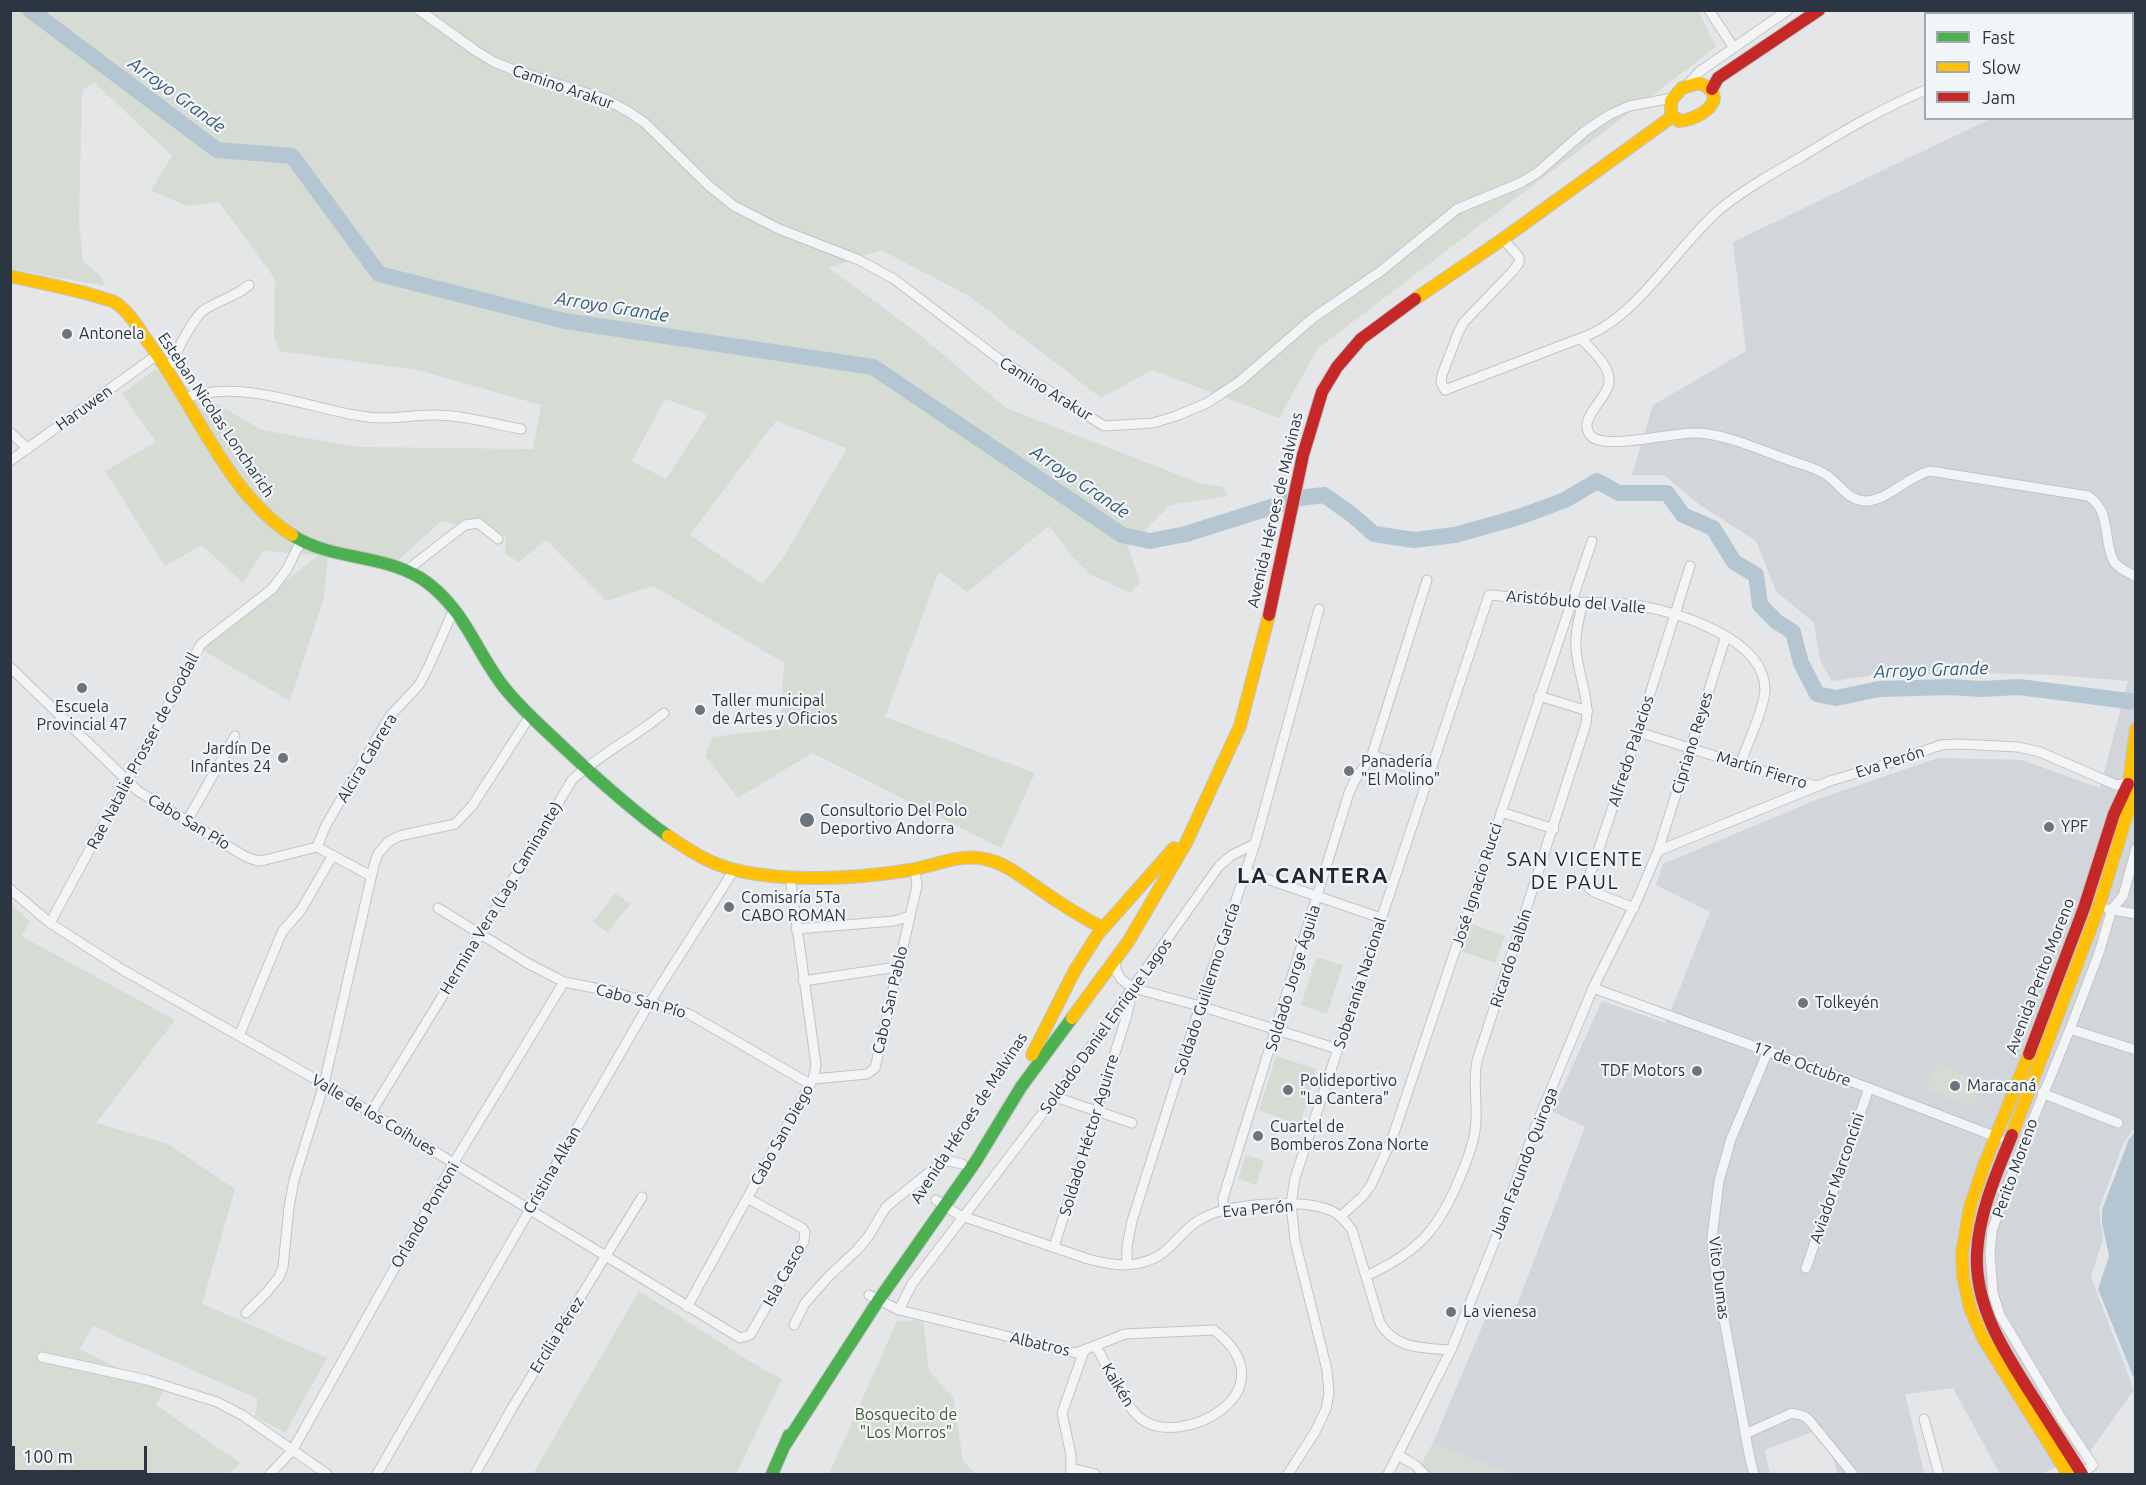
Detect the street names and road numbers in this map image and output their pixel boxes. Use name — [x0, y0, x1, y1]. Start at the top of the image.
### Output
street label: Camino Arakur — [510, 61, 616, 113]
street label: Esteban Nicolas Loncharich — [154, 329, 278, 501]
street label: Camino Arakur — [996, 353, 1096, 425]
street label: Haruwen — [52, 381, 116, 435]
street label: Avenida Héroes de Malvinas — [1243, 410, 1307, 610]
street label: Aristóbulo del Valle — [1505, 586, 1647, 618]
street label: Rae Natalie Prosser de Goodall — [83, 649, 203, 853]
street label: Cipriano Reyes — [1667, 690, 1717, 796]
street label: Alfredo Palacios — [1604, 693, 1658, 809]
street label: Alcira Cabrera — [333, 710, 401, 806]
street label: Eva Perón — [1853, 742, 1927, 782]
street label: Martín Fierro — [1714, 747, 1810, 793]
street label: Cabo San Pío — [144, 790, 234, 854]
street label: Hermina Vera (Lag. Caminante) — [436, 798, 566, 998]
street label: José Ignacio Rucci — [1448, 820, 1506, 950]
street label: Avenida Perito Moreno — [2001, 896, 2079, 1056]
street label: Soldado Guillermo García — [1170, 900, 1244, 1078]
street label: Soldado Jorge Águila — [1262, 903, 1324, 1053]
street label: Ricardo Balbín — [1486, 906, 1536, 1010]
street label: Soberanía Nacional — [1330, 915, 1390, 1051]
street label: Soldado Daniel Enrique Lagos — [1036, 935, 1176, 1117]
street label: Cabo San Pablo — [868, 944, 912, 1056]
street label: Cabo San Pío — [594, 980, 688, 1022]
street label: Avenida Héroes de Malvinas — [906, 1029, 1032, 1207]
street label: 17 de Octubre — [1750, 1037, 1854, 1091]
street label: Soldado Héctor Aguirre — [1055, 1052, 1123, 1218]
street label: Valle de los Coihues — [308, 1070, 440, 1160]
street label: Cabo San Diego — [746, 1081, 818, 1189]
street label: Juan Facundo Quiroga — [1486, 1085, 1562, 1241]
street label: Aviador Marconcini — [1806, 1110, 1868, 1246]
street label: Perito Moreno — [1988, 1116, 2042, 1220]
street label: Cristina Alkan — [519, 1123, 585, 1217]
street label: Orlando Pontoni — [387, 1159, 463, 1271]
street label: Eva Perón — [1222, 1196, 1294, 1222]
street label: Vito Dumas — [1704, 1236, 1734, 1320]
street label: Isla Casco — [759, 1240, 809, 1310]
street label: Ercilia Pérez — [526, 1293, 588, 1377]
street label: Albatros — [1008, 1328, 1072, 1360]
street label: Kaikén — [1098, 1360, 1138, 1410]

